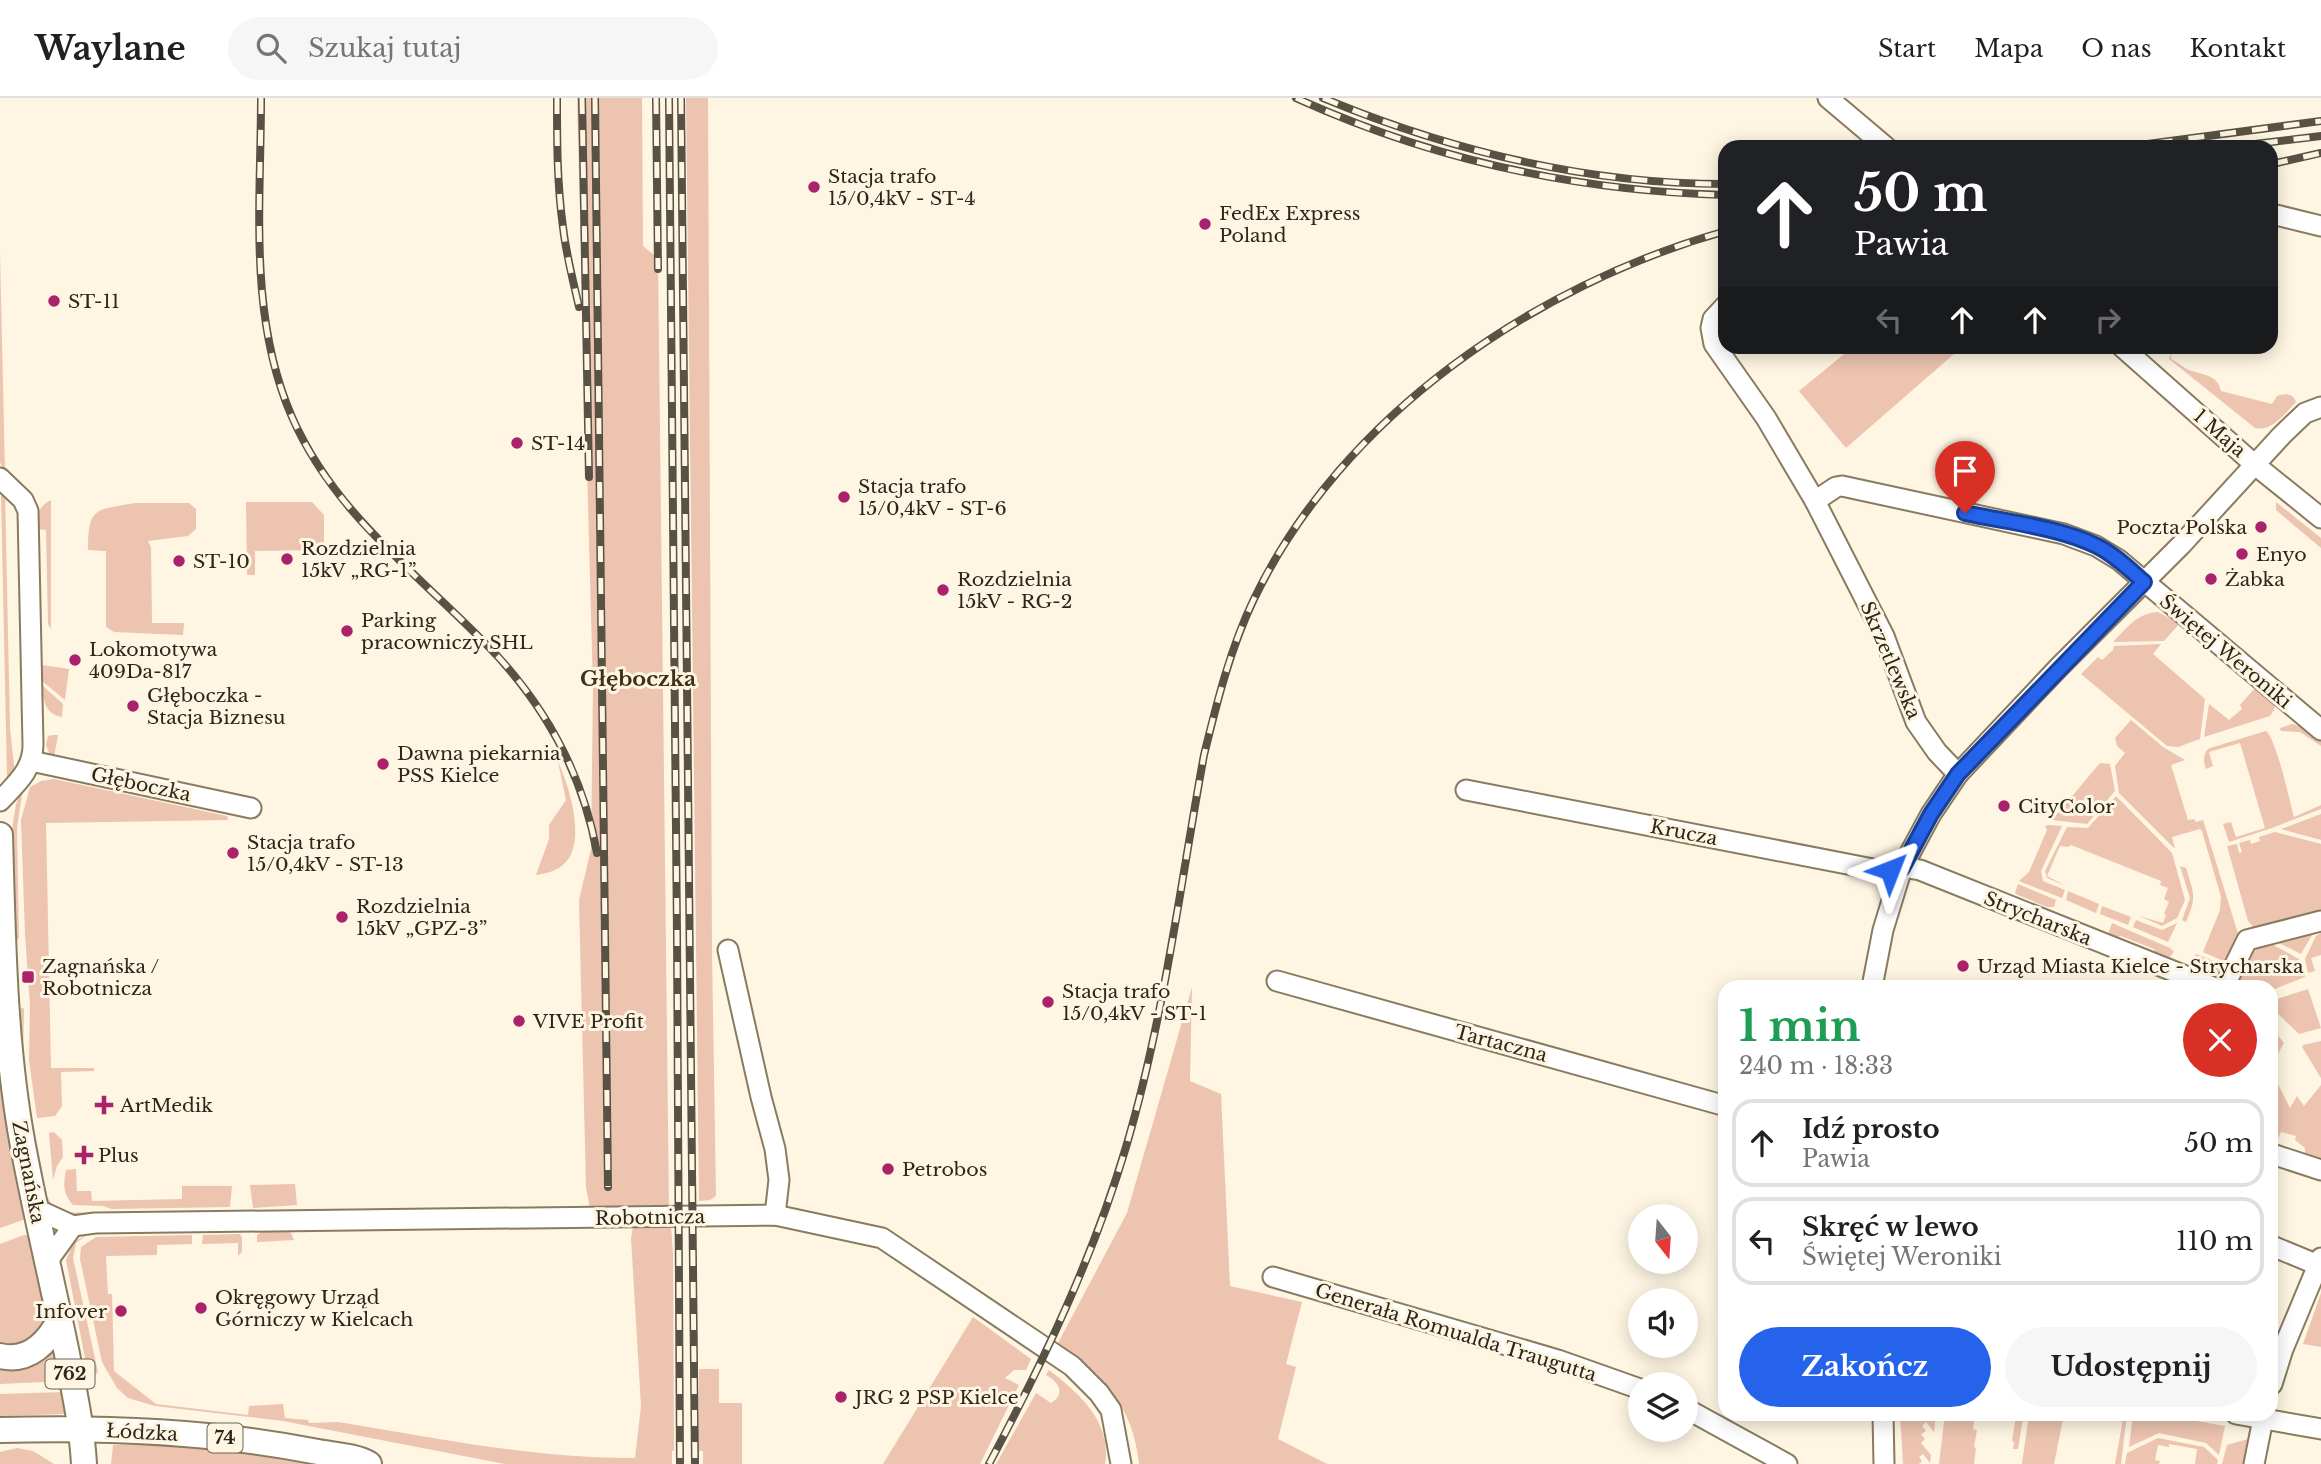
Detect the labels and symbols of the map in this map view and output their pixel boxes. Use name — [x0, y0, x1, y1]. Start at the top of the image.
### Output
place label: Stacja trafo 15/0,4kV - ST-4 — [828, 165, 976, 210]
marker: Stacja trafo 15/0,4kV - ST-4 — [806, 179, 822, 195]
place label: FedEx Express Poland — [1219, 202, 1361, 247]
marker: FedEx Express Poland — [1197, 216, 1213, 232]
place label: ST-11 — [68, 290, 120, 313]
marker: ST-11 — [46, 293, 62, 309]
street label: 1 Maja — [2189, 405, 2251, 463]
place label: ST-14 — [531, 432, 585, 455]
marker: ST-14 — [509, 435, 525, 451]
pin — [1935, 441, 1995, 513]
place label: Stacja trafo 15/0,4kV - ST-6 — [858, 475, 1007, 520]
marker: Stacja trafo 15/0,4kV - ST-6 — [836, 489, 852, 505]
place label: Poczta Polska — [2116, 516, 2247, 539]
marker: Poczta Polska — [2253, 519, 2269, 535]
place label: Rozdzielnia 15kV „RG-1” — [301, 537, 416, 582]
place label: Enyo — [2256, 543, 2307, 566]
marker: Enyo — [2234, 546, 2250, 562]
place label: ST-10 — [193, 550, 250, 573]
marker: Rozdzielnia 15kV „RG-1” — [279, 551, 295, 567]
marker: ST-10 — [171, 553, 187, 569]
place label: Rozdzielnia 15kV - RG-2 — [957, 568, 1072, 613]
place label: Żabka — [2225, 568, 2285, 591]
marker: Żabka — [2203, 571, 2219, 587]
marker: Rozdzielnia 15kV - RG-2 — [935, 582, 951, 598]
street label: Świętej Weroniki — [2155, 590, 2297, 714]
street label: Skrzetlewska — [1855, 598, 1926, 723]
place label: Parking pracowniczy SHL — [361, 609, 533, 654]
marker: Parking pracowniczy SHL — [339, 623, 355, 639]
place label: Lokomotywa 409Da-817 — [89, 638, 218, 683]
marker: Lokomotywa 409Da-817 — [67, 652, 83, 668]
district label: Głęboczka — [580, 666, 696, 692]
place label: Głęboczka - Stacja Biznesu — [147, 684, 286, 729]
marker: Głęboczka - Stacja Biznesu — [125, 698, 141, 714]
place label: Dawna piekarnia PSS Kielce — [397, 742, 561, 787]
marker: Dawna piekarnia PSS Kielce — [375, 756, 391, 772]
street label: Głęboczka — [89, 763, 193, 806]
place label: CityColor — [2018, 795, 2114, 818]
marker: CityColor — [1996, 798, 2012, 814]
street label: Krucza — [1648, 815, 1720, 850]
place label: Stacja trafo 15/0,4kV - ST-13 — [247, 831, 404, 876]
position arrow — [1853, 833, 1927, 907]
marker: Stacja trafo 15/0,4kV - ST-13 — [225, 845, 241, 861]
street label: Strycharska — [1981, 886, 2095, 951]
place label: Rozdzielnia 15kV „GPZ-3” — [356, 895, 487, 940]
marker: Rozdzielnia 15kV „GPZ-3” — [334, 909, 350, 925]
place label: Zagnańska / Robotnicza — [42, 955, 160, 1000]
place label: Urząd Miasta Kielce - Strycharska — [1977, 955, 2304, 978]
marker: Urząd Miasta Kielce - Strycharska — [1955, 958, 1971, 974]
marker: Zagnańska / Robotnicza — [20, 969, 36, 985]
place label: Stacja trafo 15/0,4kV - ST-1 — [1062, 980, 1207, 1025]
marker: Stacja trafo 15/0,4kV - ST-1 — [1040, 994, 1056, 1010]
place label: VIVE Profit — [532, 1010, 645, 1033]
marker: VIVE Profit — [511, 1013, 527, 1029]
street label: Tartaczna — [1452, 1020, 1550, 1067]
place label: ArtMedik — [119, 1094, 213, 1117]
marker: ArtMedik — [94, 1095, 114, 1115]
street label: Zagnańska — [7, 1119, 50, 1226]
place label: Plus — [98, 1144, 139, 1167]
marker: Plus — [76, 1147, 92, 1163]
place label: Petrobos — [902, 1158, 987, 1181]
marker: Petrobos — [880, 1161, 896, 1177]
north arrow — [1628, 1204, 1698, 1274]
street label: Robotnicza — [595, 1205, 706, 1230]
street label: Generała Romualda Traugutta — [1312, 1279, 1600, 1386]
place label: Okręgowy Urząd Górniczy w Kielcach — [215, 1286, 413, 1331]
place label: Infover — [35, 1300, 107, 1323]
marker: Okręgowy Urząd Górniczy w Kielcach — [193, 1300, 209, 1316]
marker: Infover — [113, 1303, 129, 1319]
road number: 762 — [46, 1359, 94, 1388]
place label: JRG 2 PSP Kielce — [852, 1386, 1019, 1409]
marker: JRG 2 PSP Kielce — [833, 1389, 849, 1405]
street label: Łódzka — [105, 1419, 179, 1446]
road number: 74 — [208, 1423, 243, 1452]

